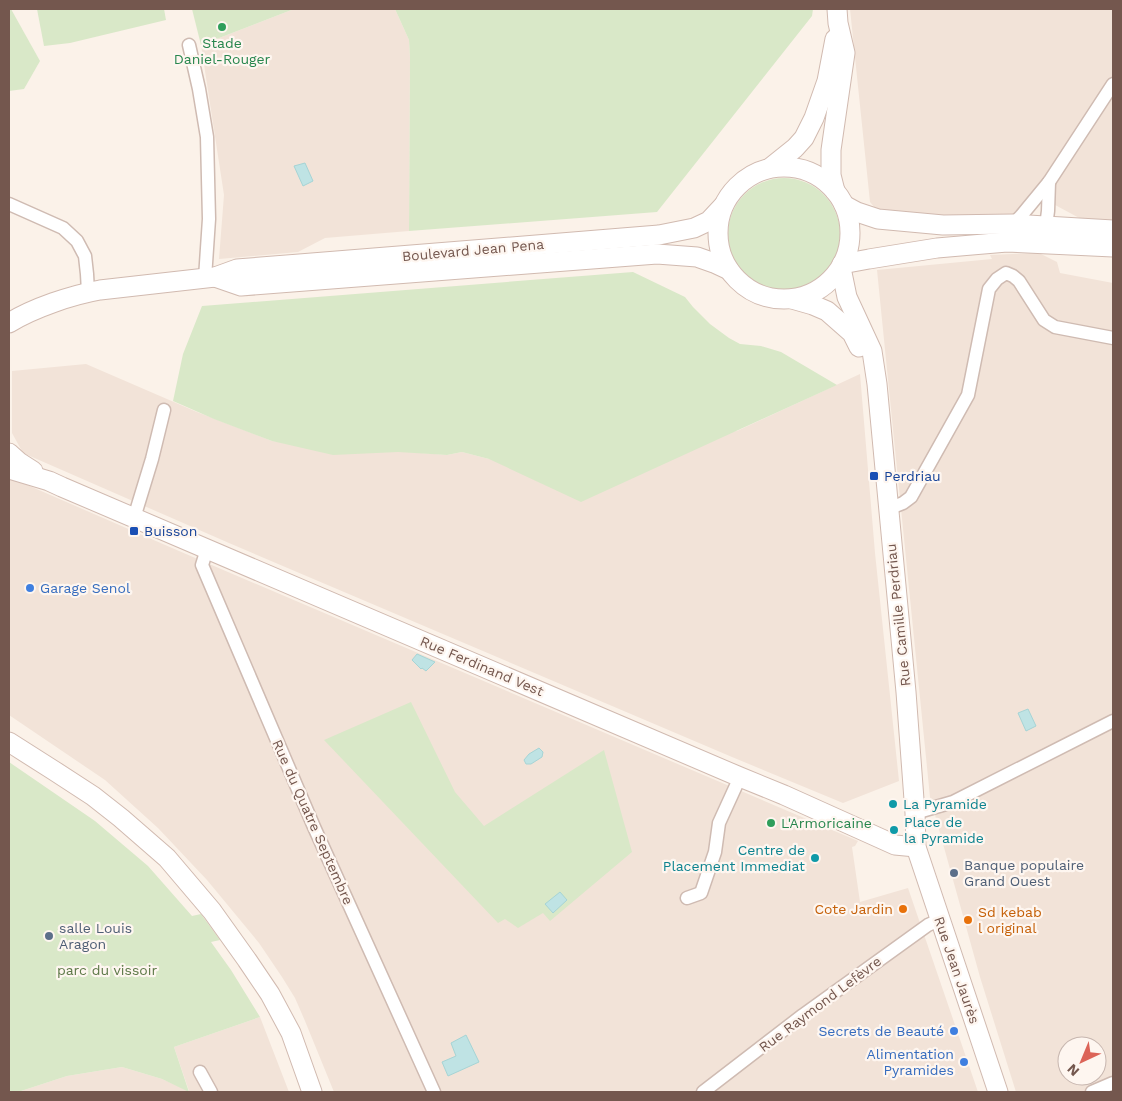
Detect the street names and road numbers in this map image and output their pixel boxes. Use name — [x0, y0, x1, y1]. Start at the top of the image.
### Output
street label: Boulevard Jean Pena — [401, 236, 545, 264]
street label: Rue Camille Perdriau — [883, 543, 913, 687]
street label: Rue Ferdinand Vest — [418, 633, 546, 699]
street label: Rue du Quatre Septembre — [269, 737, 357, 907]
street label: Rue Jean Jaurès — [931, 914, 983, 1026]
street label: Rue Raymond Lefèvre — [756, 953, 884, 1055]

